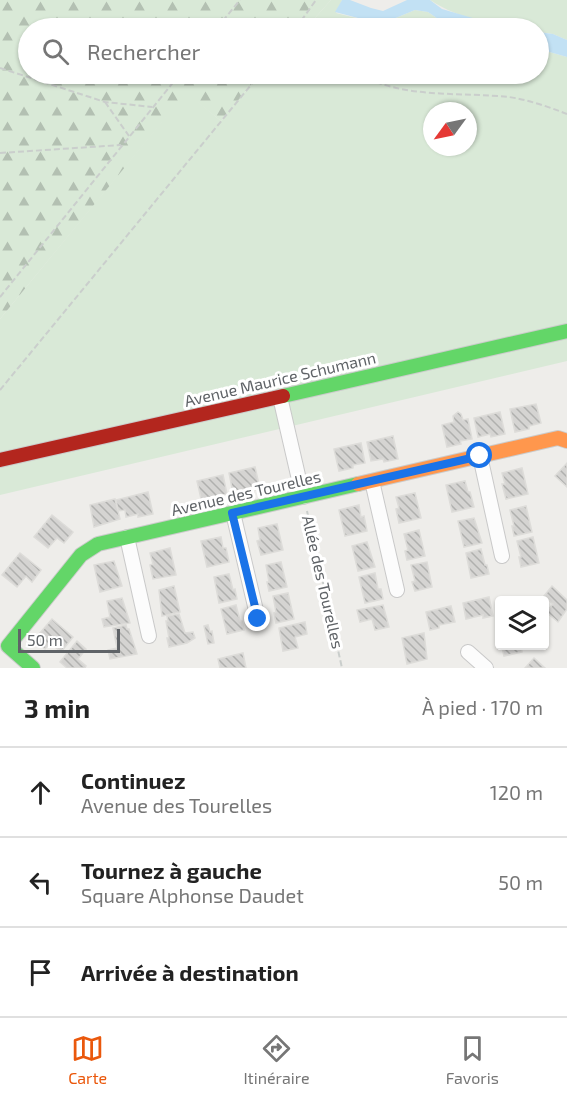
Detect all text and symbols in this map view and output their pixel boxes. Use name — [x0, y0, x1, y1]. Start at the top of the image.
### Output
search box — [18, 18, 549, 84]
icon: search — [39, 35, 72, 68]
text: Rechercher — [87, 38, 200, 64]
north arrow — [423, 102, 477, 156]
street label: Avenue Maurice Schumann — [182, 347, 377, 410]
route start — [466, 442, 492, 468]
street label: Avenue des Tourelles — [169, 466, 323, 519]
street label: Allée des Tourelles — [299, 513, 348, 650]
map controls — [495, 596, 549, 650]
button: layers — [495, 596, 549, 650]
route end — [244, 605, 270, 631]
scale bar — [18, 626, 120, 654]
text: 50 m — [27, 630, 63, 649]
text: 3 min — [24, 692, 90, 723]
text: À pied · 170 m — [422, 695, 543, 719]
text: Continuez — [81, 767, 185, 793]
icon: ahead — [24, 776, 57, 809]
text: 120 m — [490, 780, 543, 804]
text: Avenue des Tourelles — [81, 793, 272, 817]
text: Tournez à gauche — [81, 857, 262, 883]
icon: left — [24, 866, 57, 899]
text: 50 m — [498, 870, 543, 894]
text: Square Alphonse Daudet — [81, 883, 304, 907]
icon: arrive — [24, 956, 57, 989]
text: Arrivée à destination — [81, 959, 299, 985]
tab: Carte — [68, 1032, 107, 1087]
tab: Itinéraire — [243, 1032, 310, 1087]
tab: Favoris — [446, 1032, 499, 1087]

